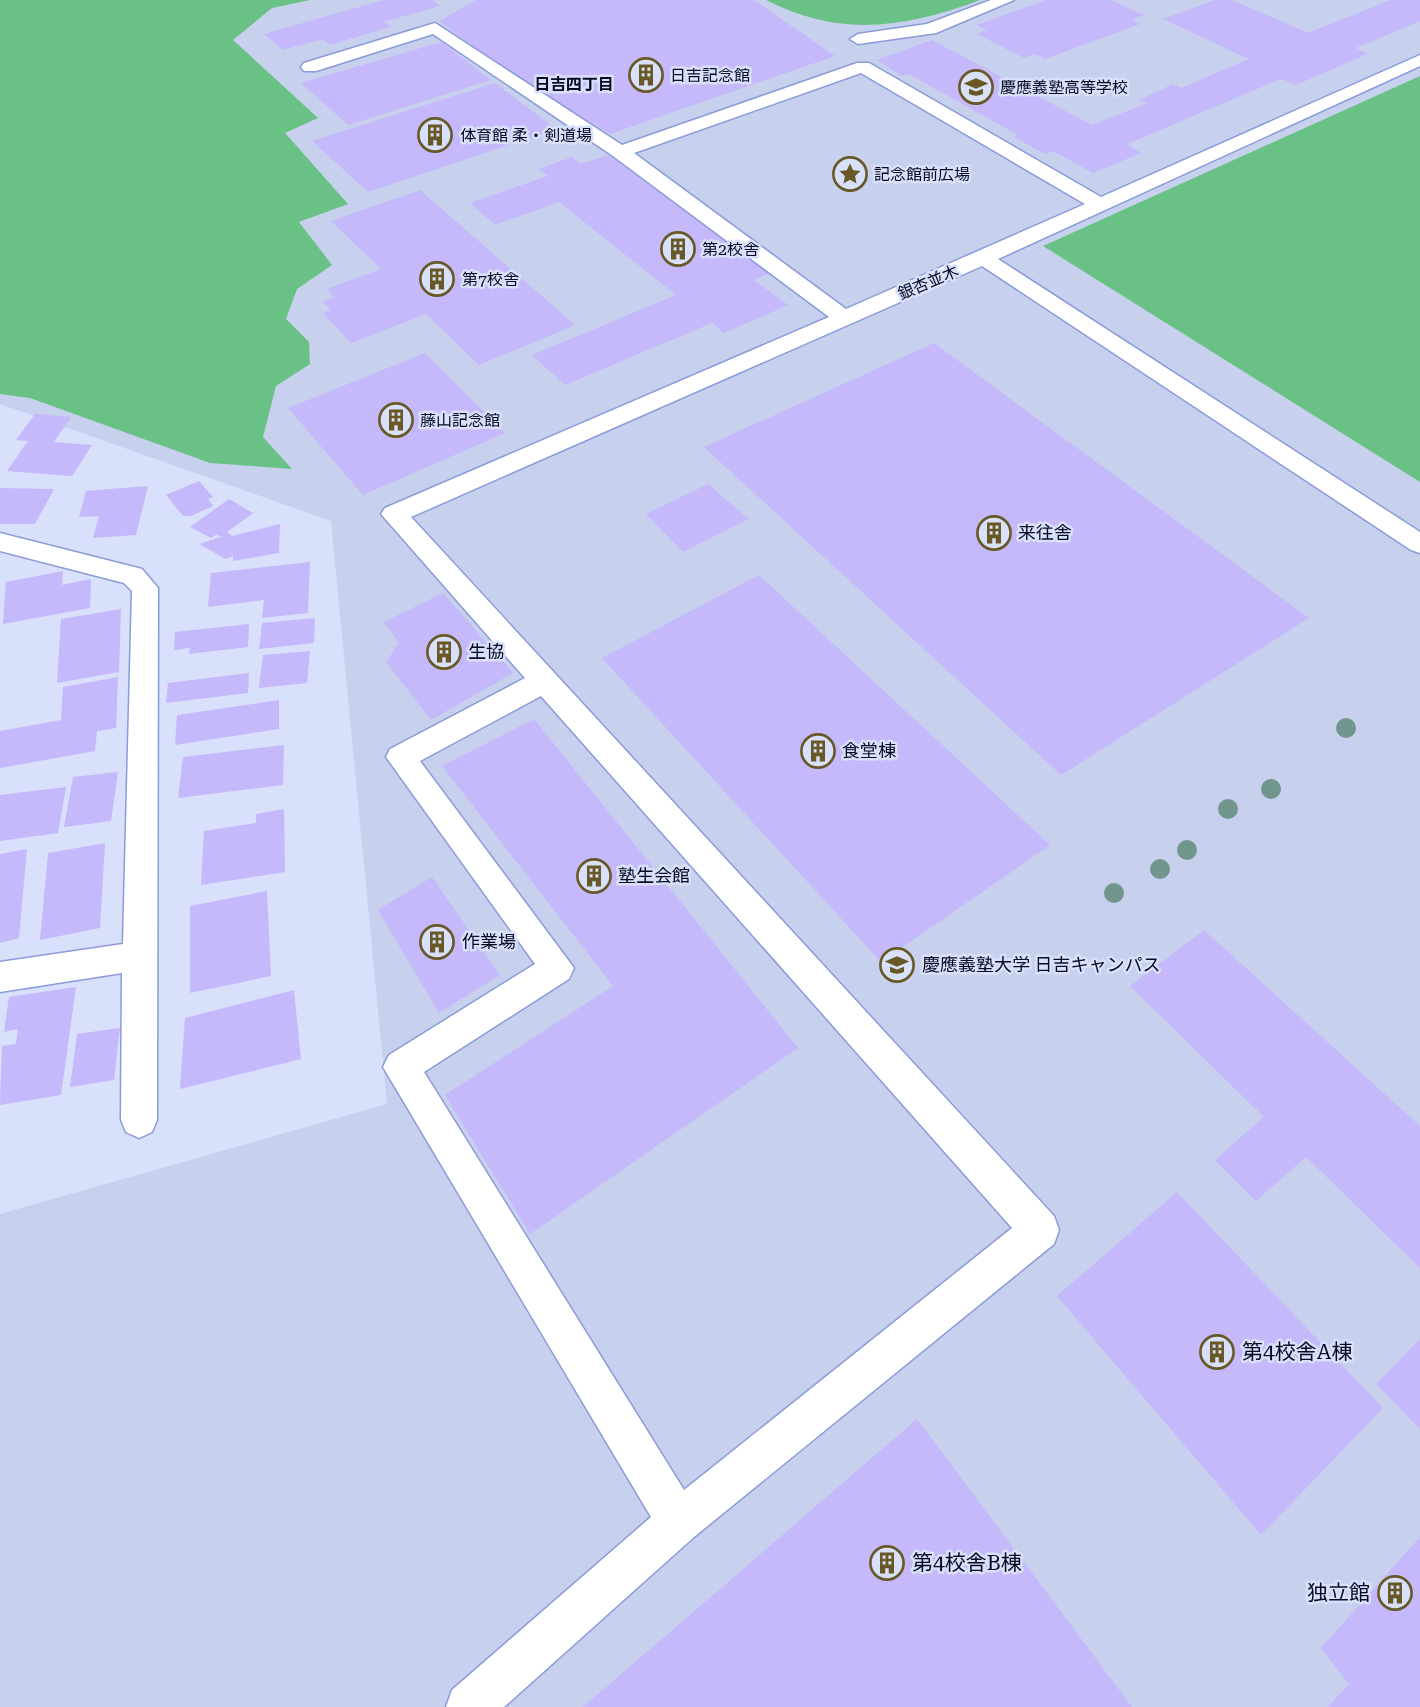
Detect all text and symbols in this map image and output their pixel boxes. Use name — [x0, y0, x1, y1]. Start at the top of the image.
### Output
building icon: 日吉記念館 — [627, 56, 665, 94]
place label: 日吉記念館 — [670, 66, 750, 85]
school or university icon: 慶應義塾高等学校 — [957, 68, 995, 106]
district label: 日吉四丁目 — [534, 75, 614, 94]
place label: 慶應義塾高等学校 — [1000, 78, 1128, 97]
building icon: 体育館 柔・剣道場 — [416, 116, 454, 154]
place label: 体育館 柔・剣道場 — [460, 126, 592, 145]
place icon: 記念館前広場 — [831, 155, 869, 193]
place label: 記念館前広場 — [874, 165, 970, 184]
building icon: 第2校舎 — [659, 230, 697, 268]
place label: 第2校舎 — [702, 240, 759, 259]
building icon: 第7校舎 — [418, 260, 456, 298]
street label: 銀杏並木 — [895, 261, 961, 304]
place label: 第7校舎 — [462, 270, 519, 289]
building icon: 藤山記念館 — [377, 401, 415, 439]
place label: 藤山記念館 — [420, 411, 500, 430]
building icon: 来往舎 — [975, 514, 1013, 552]
place label: 来往舎 — [1018, 522, 1072, 543]
building icon: 生協 — [425, 633, 463, 671]
place label: 生協 — [468, 641, 504, 662]
building icon: 食堂棟 — [799, 732, 837, 770]
place label: 食堂棟 — [842, 740, 896, 761]
building icon: 塾生会館 — [575, 857, 613, 895]
place label: 塾生会館 — [618, 865, 690, 886]
building icon: 作業場 — [418, 923, 456, 961]
place label: 作業場 — [462, 931, 516, 952]
school or university icon: 慶應義塾大学 日吉キャンパス — [878, 946, 916, 984]
place label: 慶應義塾大学 日吉キャンパス — [922, 954, 1161, 975]
building icon: 第4校舎A棟 — [1198, 1333, 1236, 1371]
place label: 第4校舎A棟 — [1242, 1340, 1352, 1364]
building icon: 第4校舎B棟 — [868, 1544, 906, 1582]
place label: 第4校舎B棟 — [912, 1551, 1022, 1575]
building icon: 独立館 — [1376, 1574, 1414, 1612]
place label: 独立館 — [1307, 1581, 1370, 1605]

